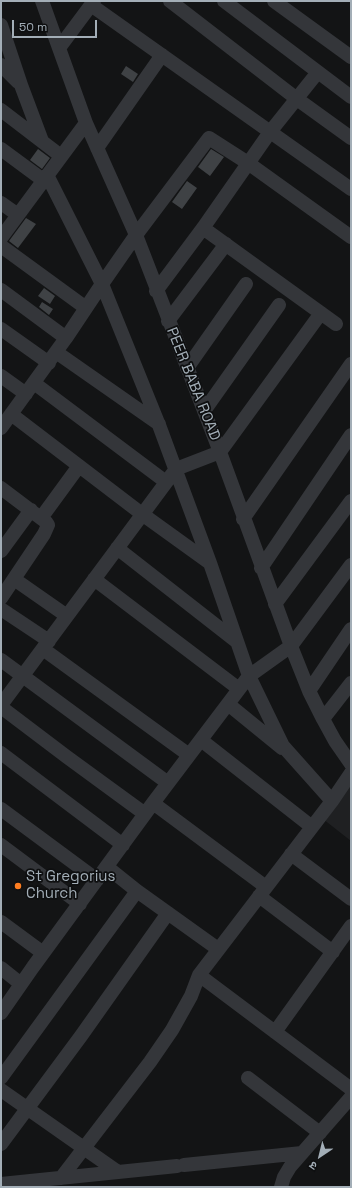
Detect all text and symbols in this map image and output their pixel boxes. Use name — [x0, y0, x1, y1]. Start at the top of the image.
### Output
scale bar — [14, 12, 99, 38]
text: 50 m — [19, 19, 47, 35]
street label: PEER BABA ROAD — [162, 325, 224, 443]
place label: St Gregorius Church — [26, 868, 115, 903]
marker: St Gregorius Church — [13, 881, 23, 891]
north arrow — [300, 1136, 340, 1176]
text: उ — [306, 1158, 320, 1173]

